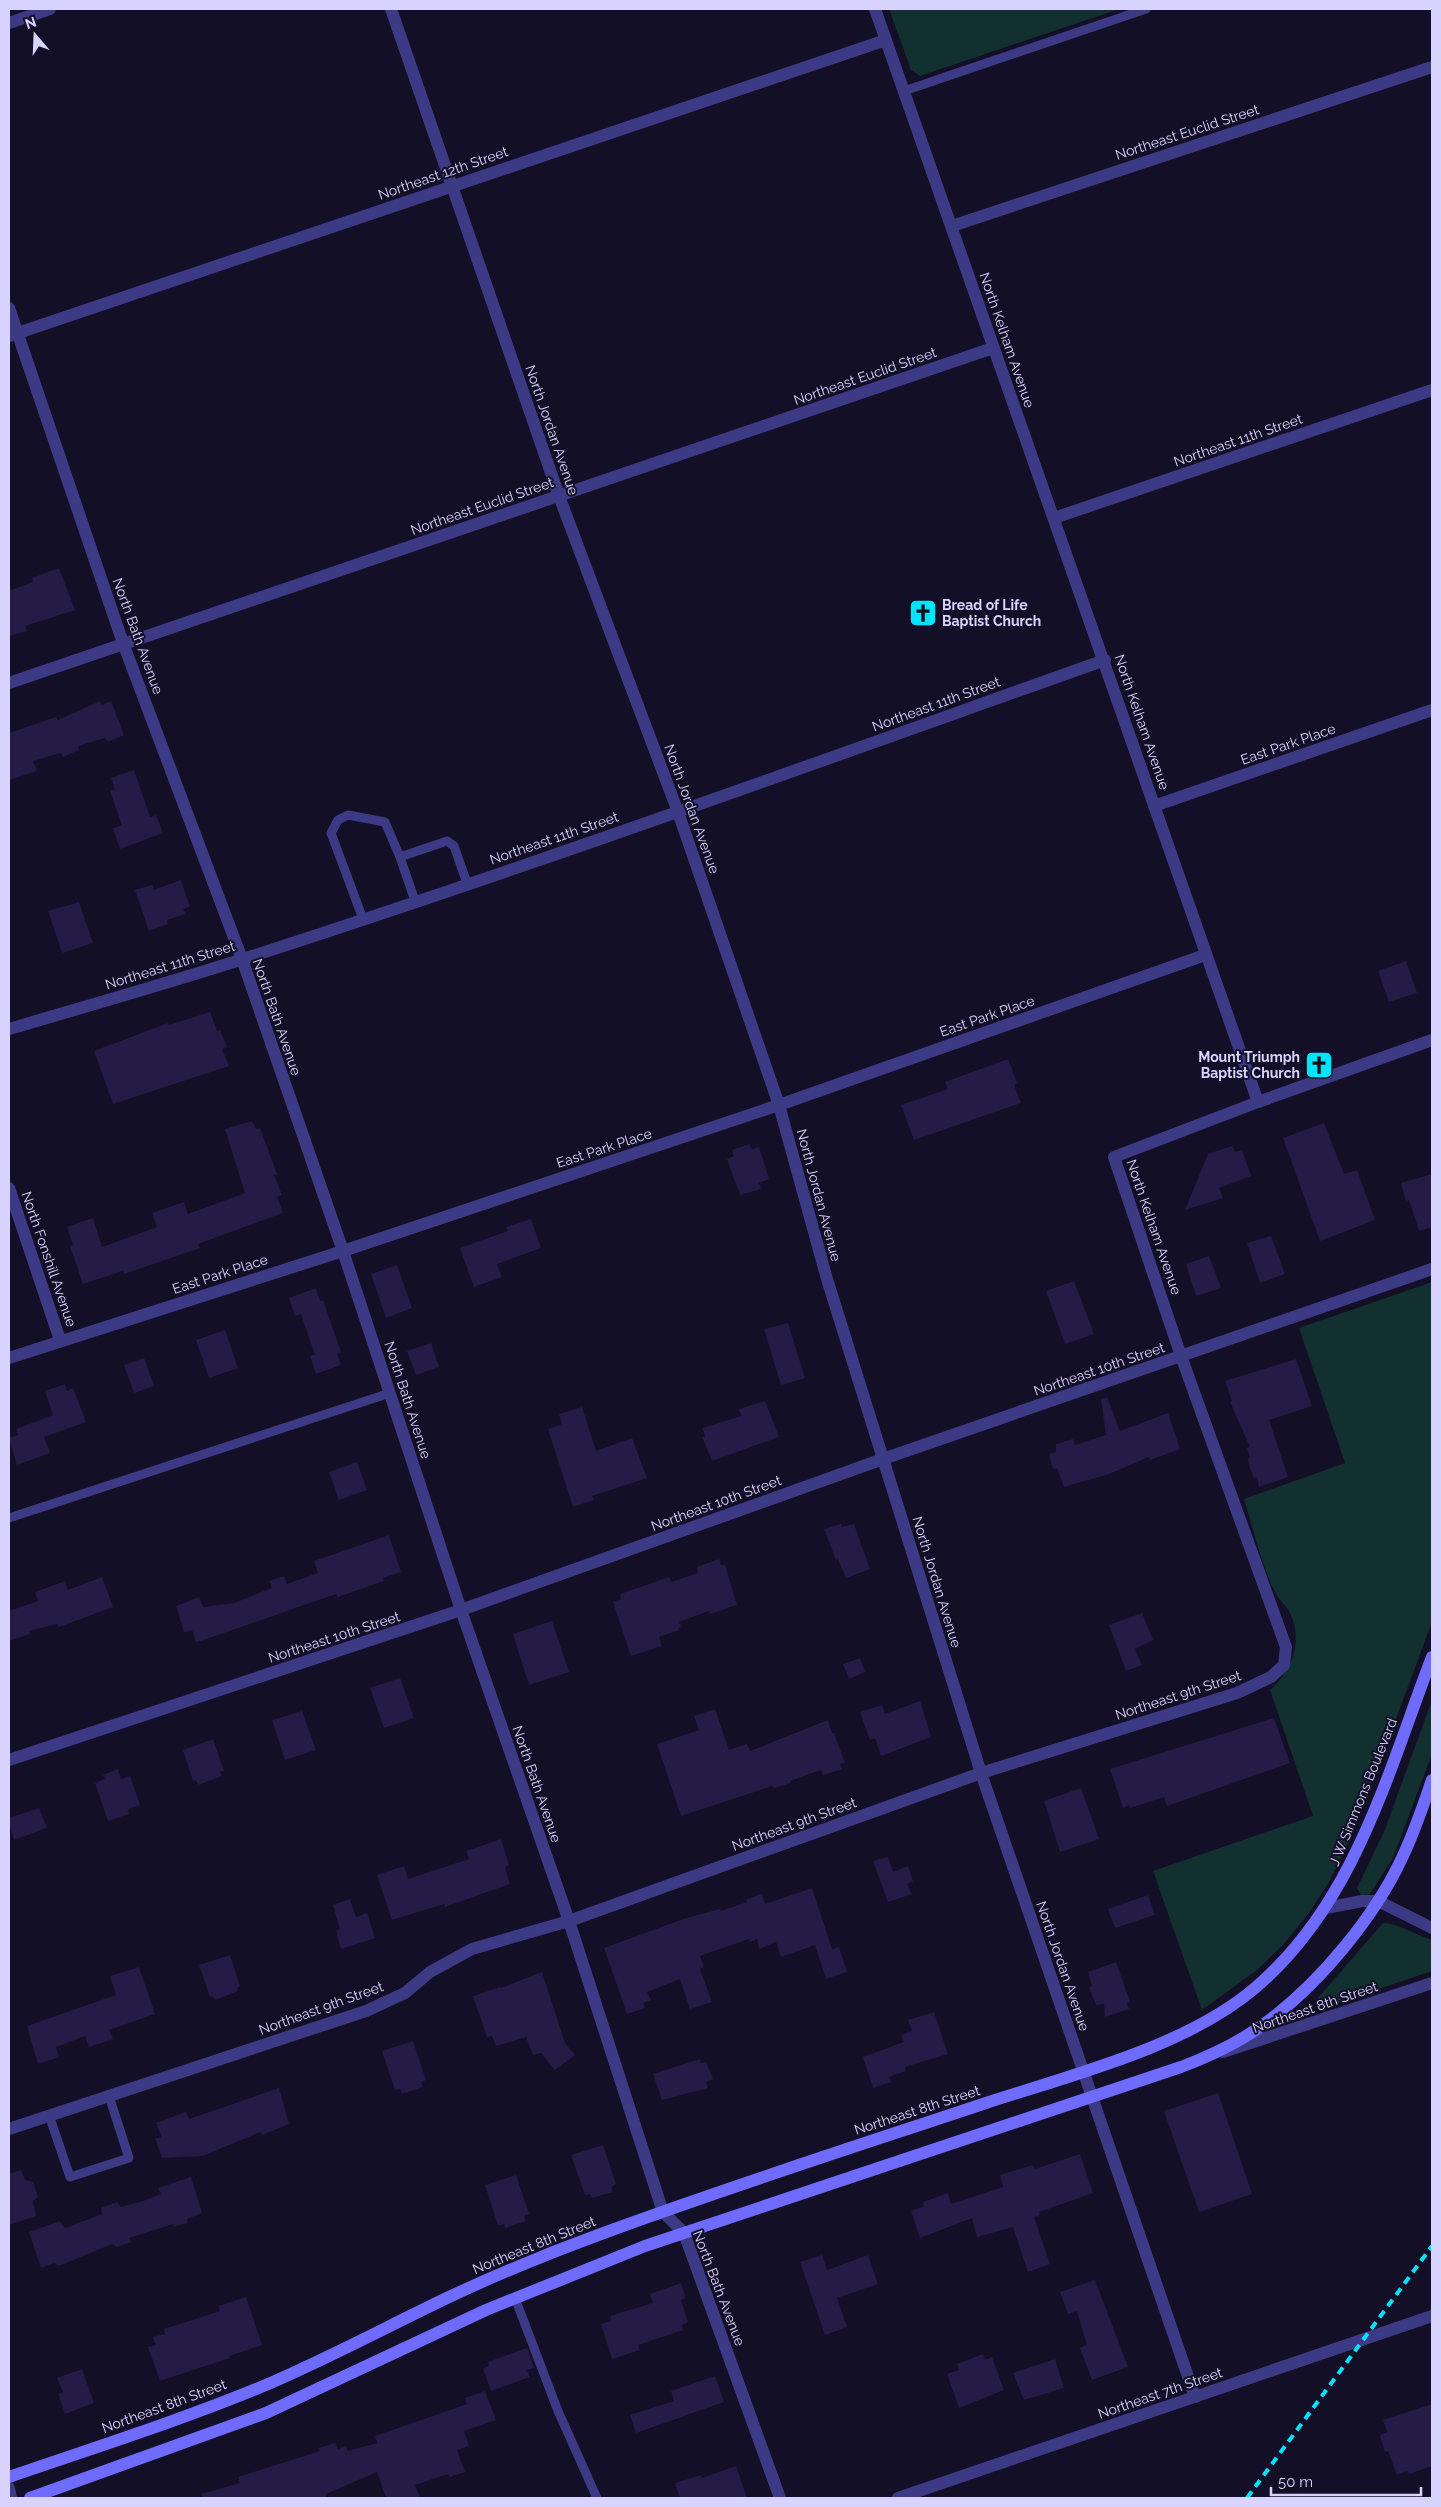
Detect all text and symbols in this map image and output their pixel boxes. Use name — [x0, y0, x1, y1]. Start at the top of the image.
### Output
north arrow — [10, 10, 60, 60]
text: N — [23, 13, 38, 32]
street label: Northeast Euclid Street — [1113, 101, 1261, 163]
street label: Northeast 12th Street — [376, 143, 510, 203]
street label: North Kelham Avenue — [976, 270, 1038, 410]
street label: Northeast Euclid Street — [791, 344, 939, 408]
street label: North Jordan Avenue — [522, 363, 582, 497]
street label: Northeast 11th Street — [1172, 410, 1305, 470]
street label: Northeast Euclid Street — [408, 474, 556, 538]
street label: North Bath Avenue — [110, 576, 166, 696]
place label: Bread of Life Baptist Church — [942, 597, 1041, 629]
church icon: Bread of Life Baptist Church — [908, 598, 938, 628]
street label: North Kelham Avenue — [1111, 652, 1173, 792]
street label: Northeast 11th Street — [870, 673, 1002, 735]
street label: East Park Place — [1238, 720, 1338, 768]
street label: North Jordan Avenue — [661, 742, 723, 876]
street label: Northeast 11th Street — [488, 808, 621, 868]
street label: Northeast 11th Street — [103, 938, 237, 992]
street label: North Bath Avenue — [250, 957, 304, 1077]
street label: East Park Place — [937, 992, 1037, 1040]
place label: Mount Triumph Baptist Church — [1198, 1049, 1300, 1081]
church icon: Mount Triumph Baptist Church — [1304, 1050, 1334, 1080]
street label: East Park Place — [554, 1125, 654, 1171]
street label: North Jordan Avenue — [794, 1127, 844, 1263]
street label: North Kelham Avenue — [1123, 1157, 1185, 1297]
street label: North Fonshill Avenue — [18, 1189, 80, 1329]
street label: East Park Place — [170, 1251, 270, 1297]
street label: North Bath Avenue — [381, 1339, 435, 1461]
street label: Northeast 10th Street — [1031, 1339, 1167, 1399]
street label: Northeast 10th Street — [649, 1472, 784, 1534]
street label: North Jordan Avenue — [909, 1514, 965, 1650]
street label: Northeast 10th Street — [266, 1608, 402, 1666]
street label: Northeast 9th Street — [1113, 1667, 1243, 1723]
street label: J W Simmons Boulevard — [1326, 1716, 1400, 1868]
street label: North Bath Avenue — [510, 1724, 564, 1844]
street label: Northeast 9th Street — [730, 1794, 859, 1854]
street label: North Jordan Avenue — [1033, 1899, 1093, 2033]
street label: Northeast 9th Street — [257, 1978, 386, 2038]
street label: Northeast 8th Street — [1250, 1978, 1380, 2036]
street label: Northeast 8th Street — [852, 2082, 982, 2138]
street label: Northeast 8th Street — [470, 2213, 598, 2277]
street label: North Bath Avenue — [690, 2228, 748, 2348]
street label: Northeast 7th Street — [1096, 2364, 1225, 2422]
street label: Northeast 8th Street — [100, 2376, 229, 2436]
scale bar — [1271, 2464, 1421, 2496]
text: 50 m — [1278, 2473, 1313, 2491]

